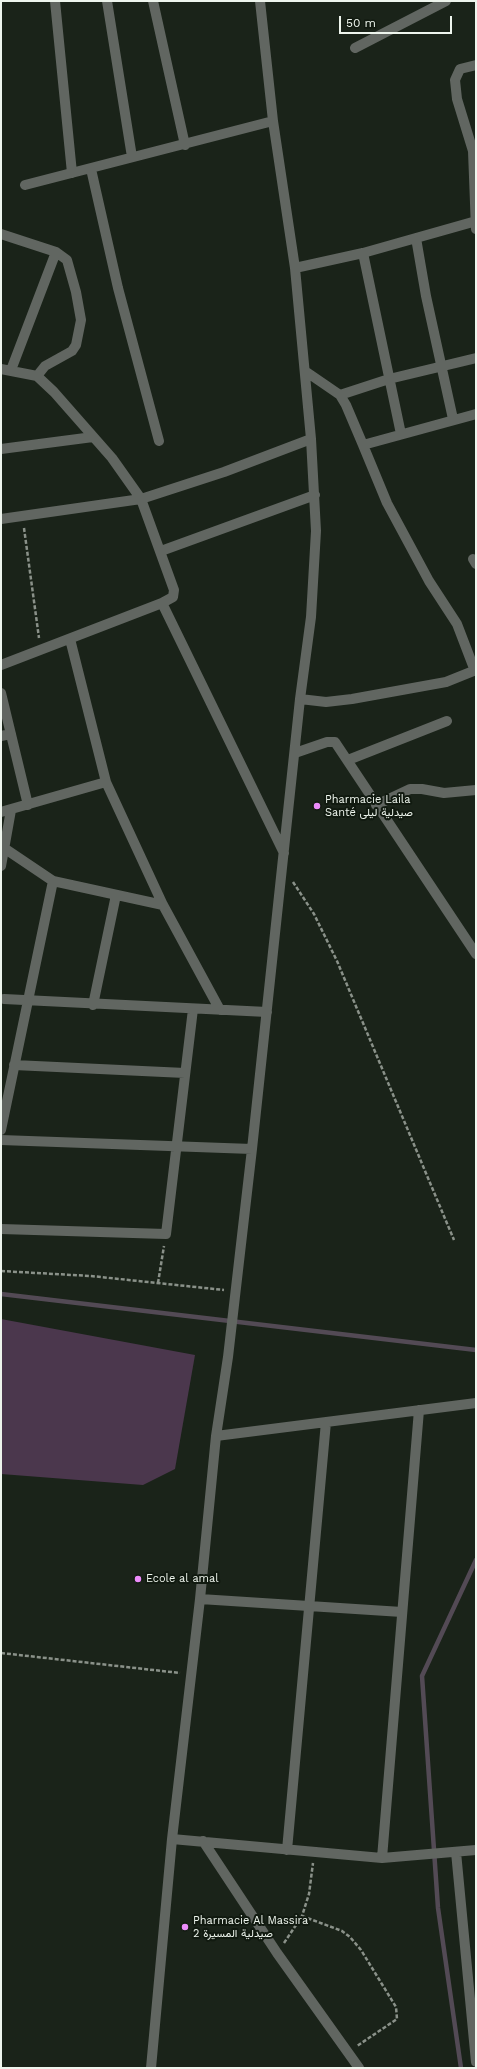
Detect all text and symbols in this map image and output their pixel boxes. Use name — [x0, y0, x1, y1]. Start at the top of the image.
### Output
scale bar — [341, 8, 454, 34]
text: 50 m — [346, 16, 376, 30]
place label: Pharmacie Laila Santé صيدلية ليلى — [325, 793, 413, 819]
marker: Pharmacie Laila Santé صيدلية ليلى — [312, 801, 322, 811]
place label: Ecole al amal — [146, 1572, 219, 1586]
marker: Ecole al amal — [133, 1574, 143, 1584]
place label: Pharmacie Al Massira 2 صيدلية المسيرة — [193, 1914, 308, 1940]
marker: Pharmacie Al Massira 2 صيدلية المسيرة — [180, 1922, 190, 1932]

